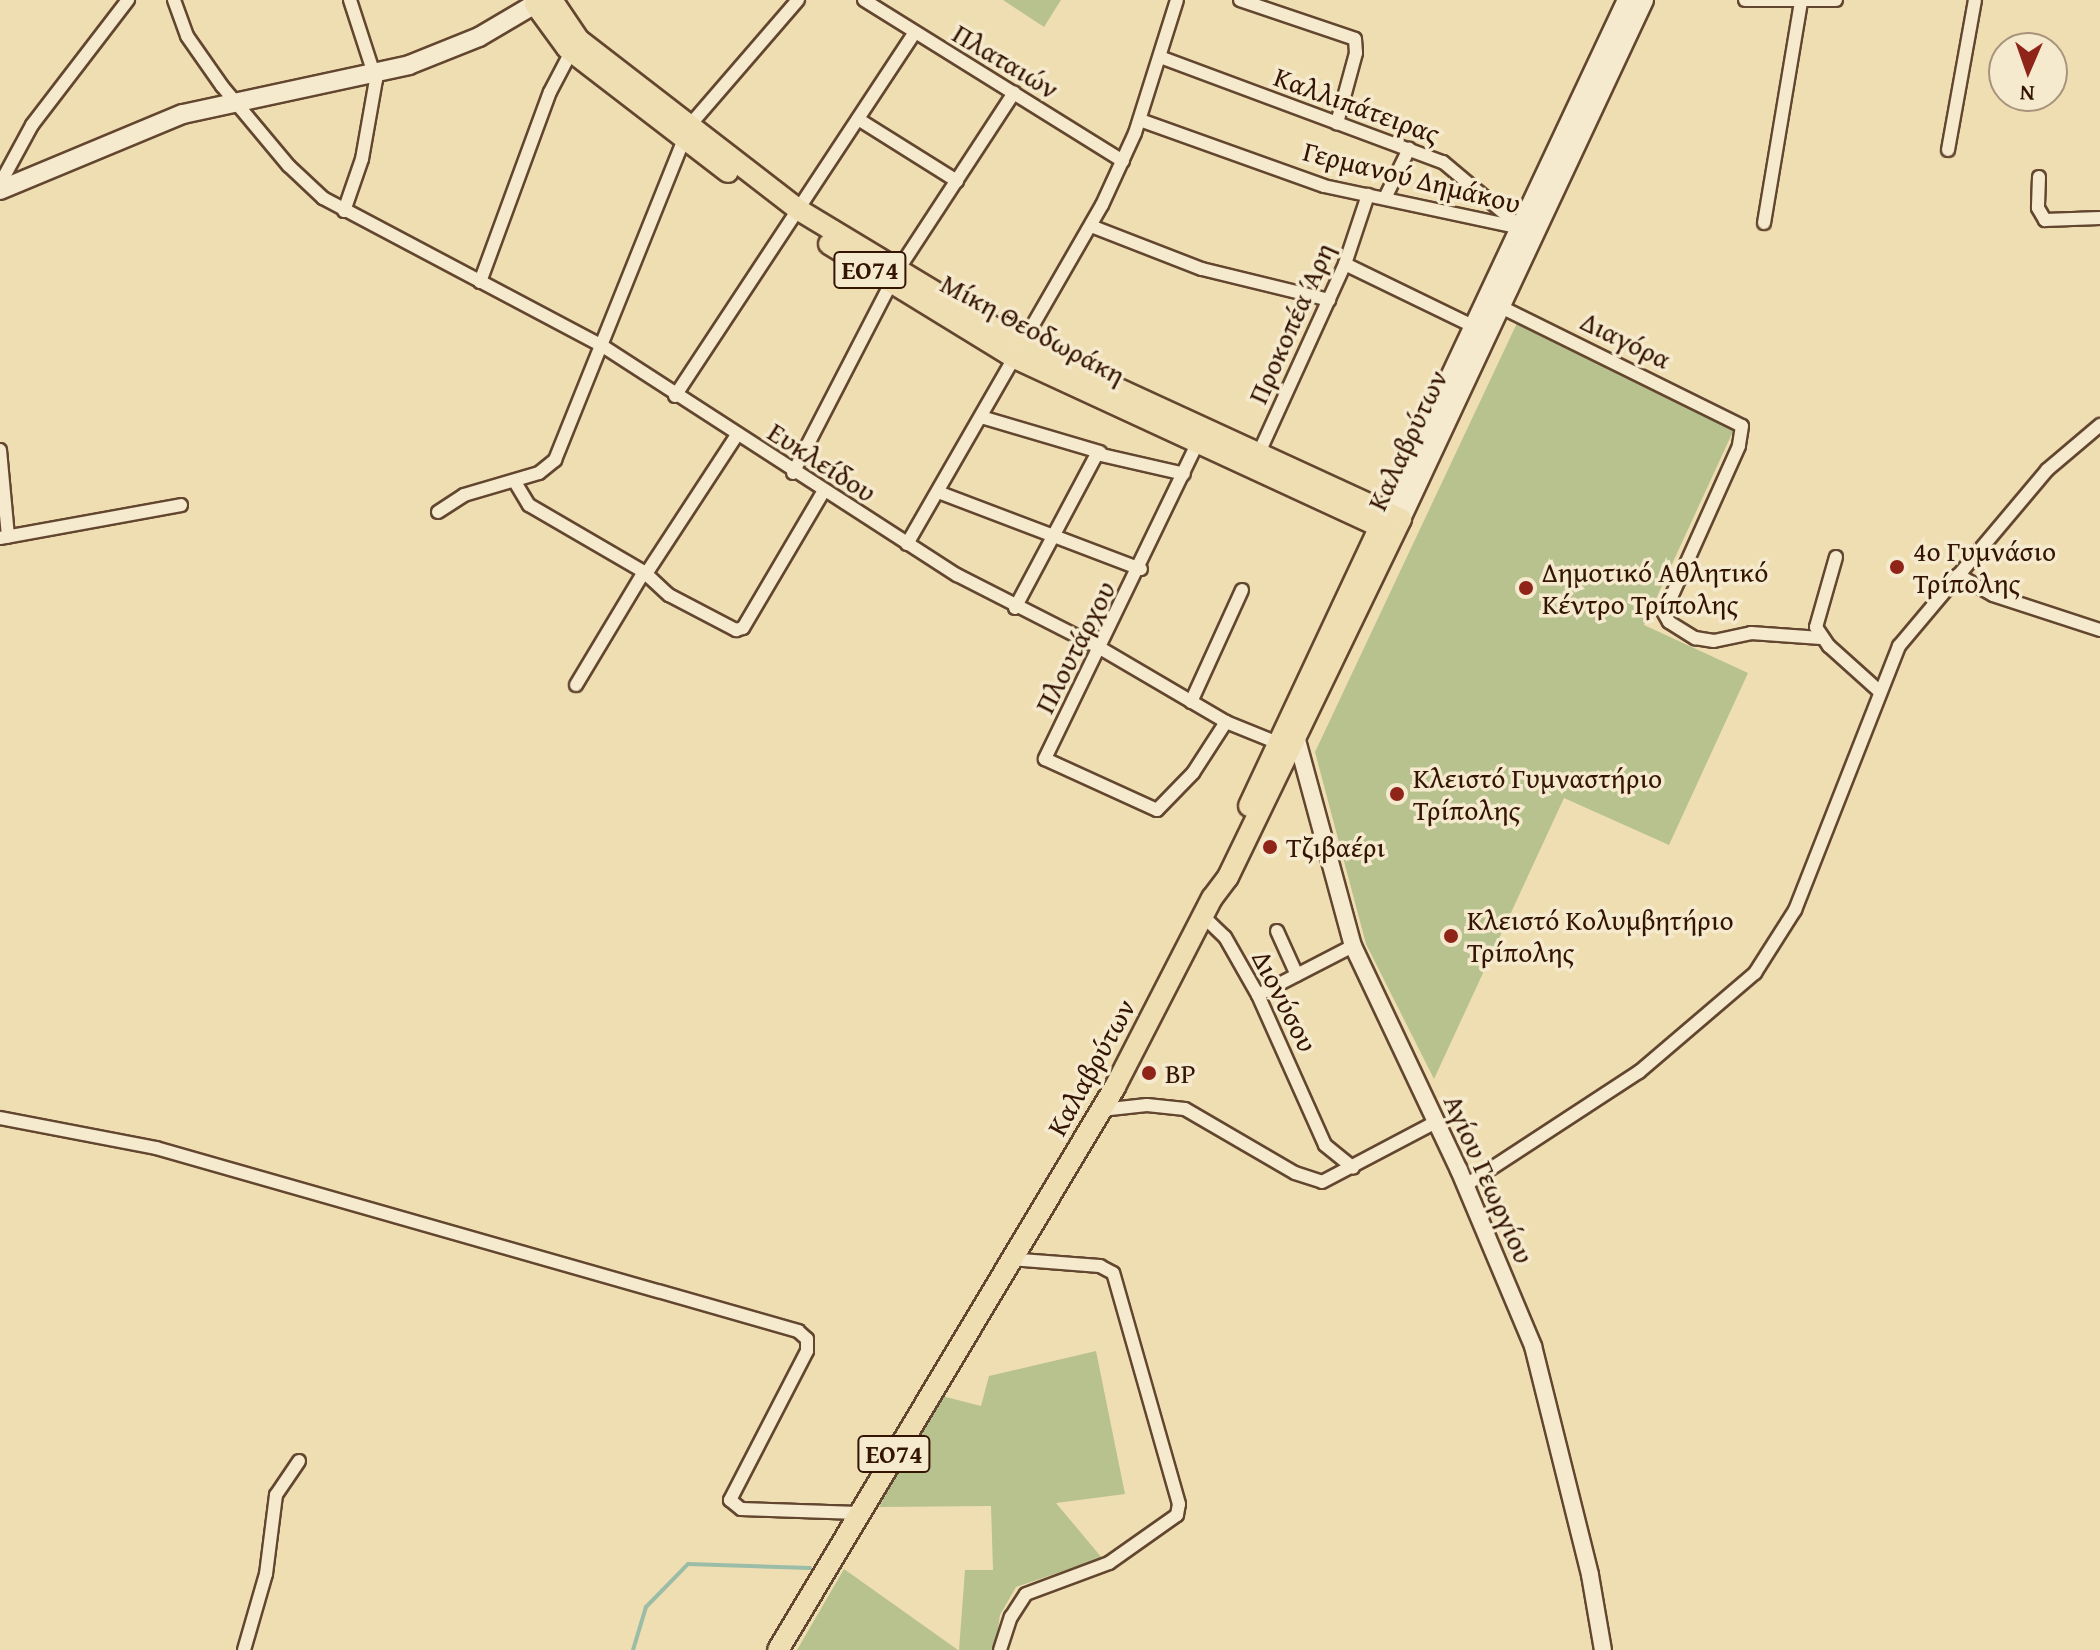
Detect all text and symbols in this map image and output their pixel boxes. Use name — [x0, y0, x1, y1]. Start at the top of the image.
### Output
street label: Πλαταιών — [947, 16, 1065, 106]
north arrow — [1988, 32, 2068, 112]
street label: Καλλιπάτειρας — [1270, 59, 1444, 151]
text: N — [2019, 78, 2035, 110]
street label: Γερμανού Δημάκου — [1300, 134, 1524, 220]
street label: Προκοπέα Άρη — [1241, 237, 1341, 409]
road number: ΕΟ74 — [832, 248, 908, 292]
street label: Μίκη Θεοδωράκη — [935, 266, 1131, 392]
street label: Διαγόρα — [1576, 304, 1676, 376]
street label: Καλαβρύτων — [1360, 364, 1454, 516]
street label: Ευκλείδου — [762, 415, 882, 509]
place label: 4ο Γυμνάσιο Τρίπολης — [1913, 534, 2056, 600]
place label: Δημοτικό Αθλητικό Κέντρο Τρίπολης — [1542, 555, 1768, 621]
marker: 4ο Γυμνάσιο Τρίπολης — [1888, 558, 1906, 576]
street label: Πλουτάρχου — [1027, 575, 1123, 719]
marker: Δημοτικό Αθλητικό Κέντρο Τρίπολης — [1517, 579, 1535, 597]
place label: Κλειστό Γυμναστήριο Τρίπολης — [1413, 761, 1662, 827]
marker: Κλειστό Γυμναστήριο Τρίπολης — [1388, 785, 1406, 803]
place label: Τζιβαέρι — [1286, 830, 1385, 864]
marker: Τζιβαέρι — [1261, 838, 1279, 856]
place label: Κλειστό Κολυμβητήριο Τρίπολης — [1467, 903, 1734, 969]
marker: Κλειστό Κολυμβητήριο Τρίπολης — [1442, 927, 1460, 945]
street label: Διονύσου — [1245, 945, 1325, 1057]
street label: Καλαβρύτων — [1040, 993, 1142, 1141]
place label: BP — [1165, 1056, 1196, 1090]
marker: BP — [1140, 1064, 1158, 1082]
street label: Αγίου Γεωργίου — [1437, 1089, 1541, 1269]
road number: ΕΟ74 — [856, 1432, 932, 1476]

